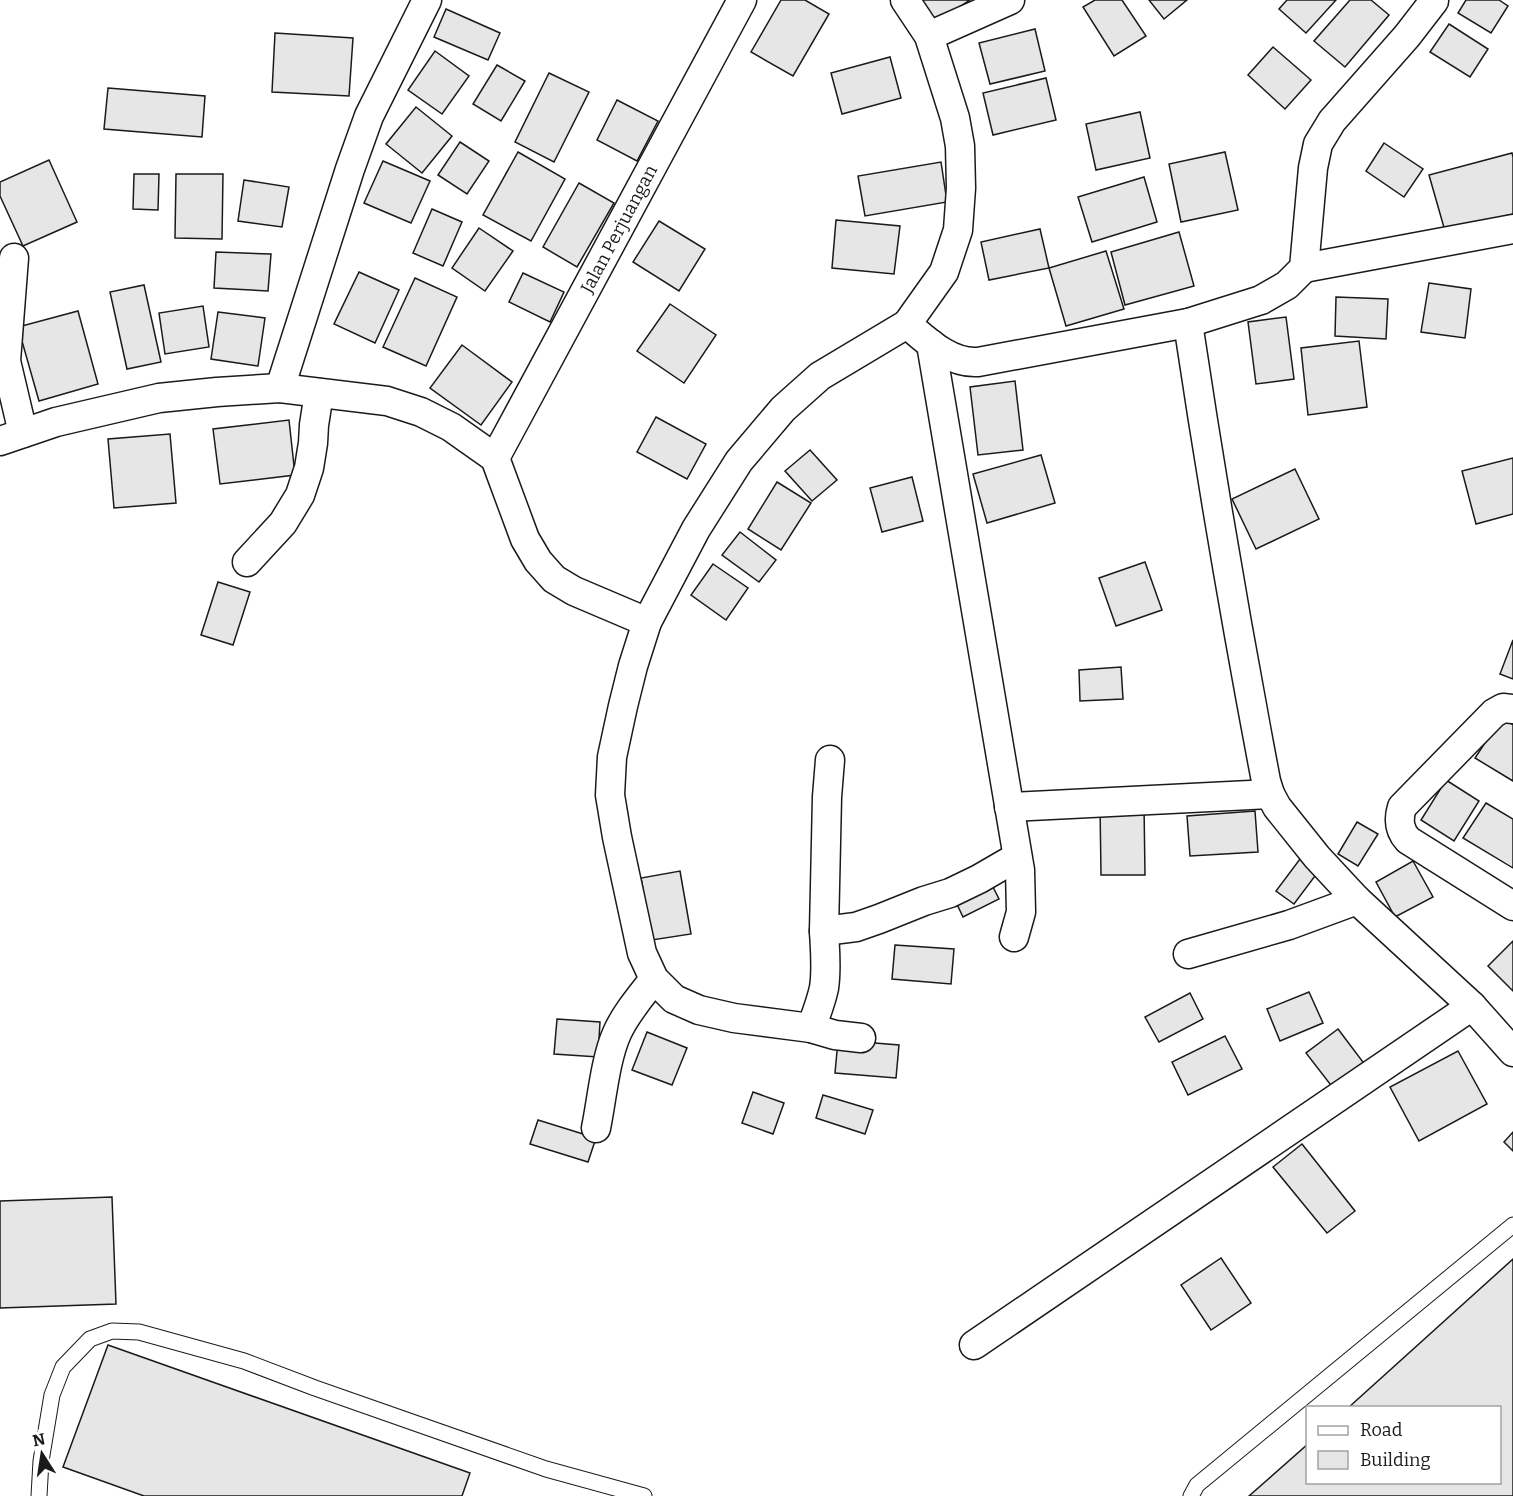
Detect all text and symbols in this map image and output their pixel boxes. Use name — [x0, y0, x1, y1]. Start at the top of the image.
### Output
street label: Jalan Perjuangan — [576, 161, 662, 298]
legend — [1306, 1406, 1501, 1484]
text: Road — [1360, 1419, 1403, 1441]
north arrow — [12, 1424, 72, 1484]
text: N — [31, 1429, 47, 1450]
text: Building — [1360, 1449, 1431, 1471]

